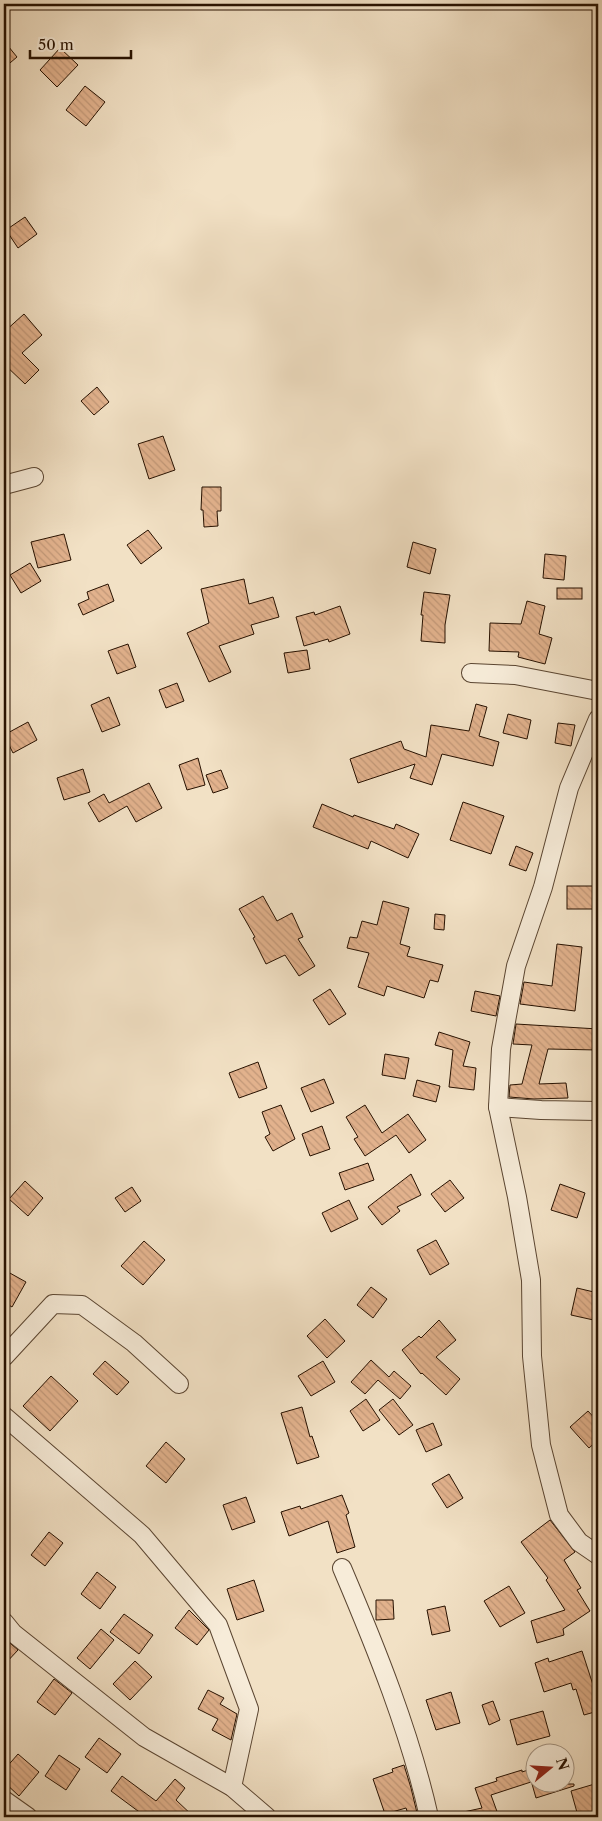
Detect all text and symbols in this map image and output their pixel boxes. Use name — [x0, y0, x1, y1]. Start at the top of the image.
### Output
scale bar — [30, 28, 131, 60]
text: 50 m — [38, 35, 74, 54]
north arrow — [524, 1744, 574, 1794]
text: N — [552, 1755, 573, 1773]

